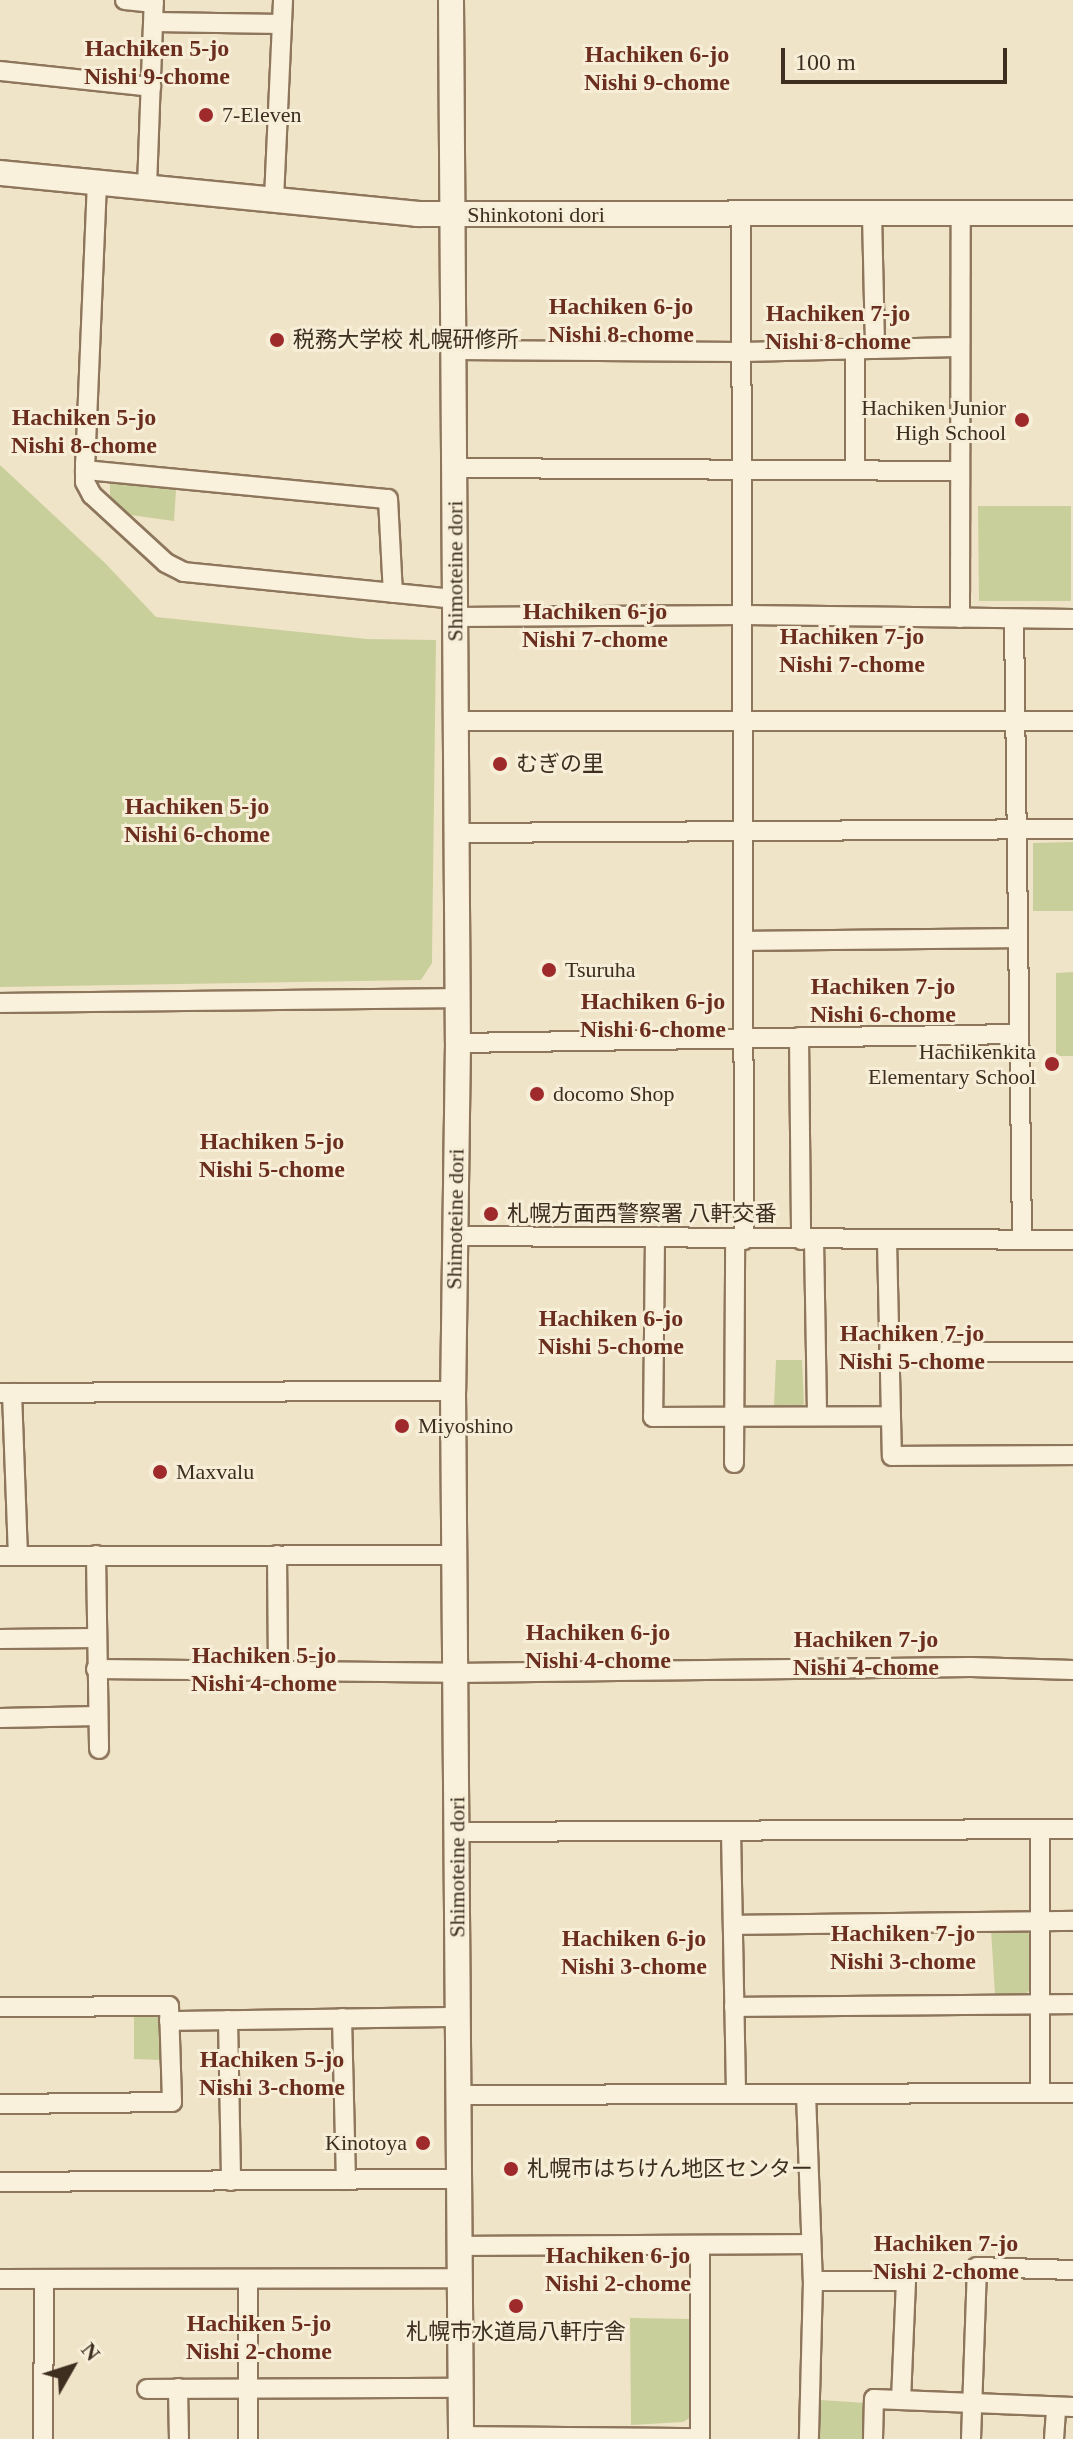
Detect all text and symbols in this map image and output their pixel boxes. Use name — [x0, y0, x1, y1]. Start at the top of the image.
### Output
scale bar — [785, 32, 1011, 82]
district label: Hachiken 5-jo Nishi 9-chome — [84, 35, 230, 91]
district label: Hachiken 6-jo Nishi 9-chome — [584, 41, 730, 97]
text: 100 m — [795, 49, 856, 75]
place label: 7-Eleven — [222, 102, 301, 128]
marker: 7-Eleven — [197, 106, 215, 124]
street label: Shinkotoni dori — [467, 202, 605, 228]
district label: Hachiken 6-jo Nishi 8-chome — [548, 293, 694, 349]
district label: Hachiken 7-jo Nishi 8-chome — [765, 300, 911, 356]
place label: 税務大学校 札幌研修所 — [293, 327, 518, 353]
marker: 税務大学校 札幌研修所 — [268, 331, 286, 349]
place label: Hachiken Junior High School — [861, 394, 1006, 446]
district label: Hachiken 5-jo Nishi 8-chome — [11, 404, 157, 460]
marker: Hachiken Junior High School — [1013, 411, 1031, 429]
street label: Shimoteine dori — [442, 500, 468, 642]
district label: Hachiken 6-jo Nishi 7-chome — [522, 598, 668, 654]
district label: Hachiken 7-jo Nishi 7-chome — [779, 623, 925, 679]
place label: むぎの里 — [516, 751, 604, 777]
marker: むぎの里 — [491, 755, 509, 773]
district label: Hachiken 5-jo Nishi 6-chome — [124, 793, 270, 849]
place label: Tsuruha — [565, 957, 636, 983]
marker: Tsuruha — [540, 961, 558, 979]
district label: Hachiken 7-jo Nishi 6-chome — [810, 973, 956, 1029]
district label: Hachiken 6-jo Nishi 6-chome — [580, 988, 726, 1044]
place label: Hachikenkita Elementary School — [868, 1038, 1036, 1090]
marker: Hachikenkita Elementary School — [1043, 1055, 1061, 1073]
place label: docomo Shop — [553, 1081, 675, 1107]
marker: docomo Shop — [528, 1085, 546, 1103]
district label: Hachiken 5-jo Nishi 5-chome — [199, 1128, 345, 1184]
street label: Shimoteine dori — [441, 1148, 469, 1290]
place label: 札幌方面西警察署 八軒交番 — [507, 1201, 776, 1227]
marker: 札幌方面西警察署 八軒交番 — [482, 1205, 500, 1223]
district label: Hachiken 6-jo Nishi 5-chome — [538, 1305, 684, 1361]
district label: Hachiken 7-jo Nishi 5-chome — [839, 1320, 985, 1376]
place label: Miyoshino — [418, 1413, 513, 1439]
marker: Miyoshino — [393, 1417, 411, 1435]
place label: Maxvalu — [176, 1459, 254, 1485]
marker: Maxvalu — [151, 1463, 169, 1481]
district label: Hachiken 6-jo Nishi 4-chome — [525, 1619, 671, 1675]
district label: Hachiken 7-jo Nishi 4-chome — [793, 1626, 939, 1682]
district label: Hachiken 5-jo Nishi 4-chome — [191, 1642, 337, 1698]
street label: Shimoteine dori — [444, 1796, 470, 1938]
district label: Hachiken 7-jo Nishi 3-chome — [830, 1920, 976, 1976]
district label: Hachiken 6-jo Nishi 3-chome — [561, 1925, 707, 1981]
district label: Hachiken 5-jo Nishi 3-chome — [199, 2046, 345, 2102]
place label: Kinotoya — [325, 2130, 407, 2156]
marker: Kinotoya — [414, 2134, 432, 2152]
place label: 札幌市はちけん地区センター — [527, 2156, 813, 2182]
marker: 札幌市はちけん地区センター — [502, 2160, 520, 2178]
district label: Hachiken 7-jo Nishi 2-chome — [873, 2230, 1019, 2286]
district label: Hachiken 6-jo Nishi 2-chome — [545, 2242, 691, 2298]
marker: 札幌市水道局八軒庁舎 — [507, 2297, 525, 2315]
district label: Hachiken 5-jo Nishi 2-chome — [186, 2310, 332, 2366]
place label: 札幌市水道局八軒庁舎 — [406, 2319, 626, 2345]
north arrow — [32, 2327, 112, 2407]
text: N — [76, 2338, 106, 2366]

